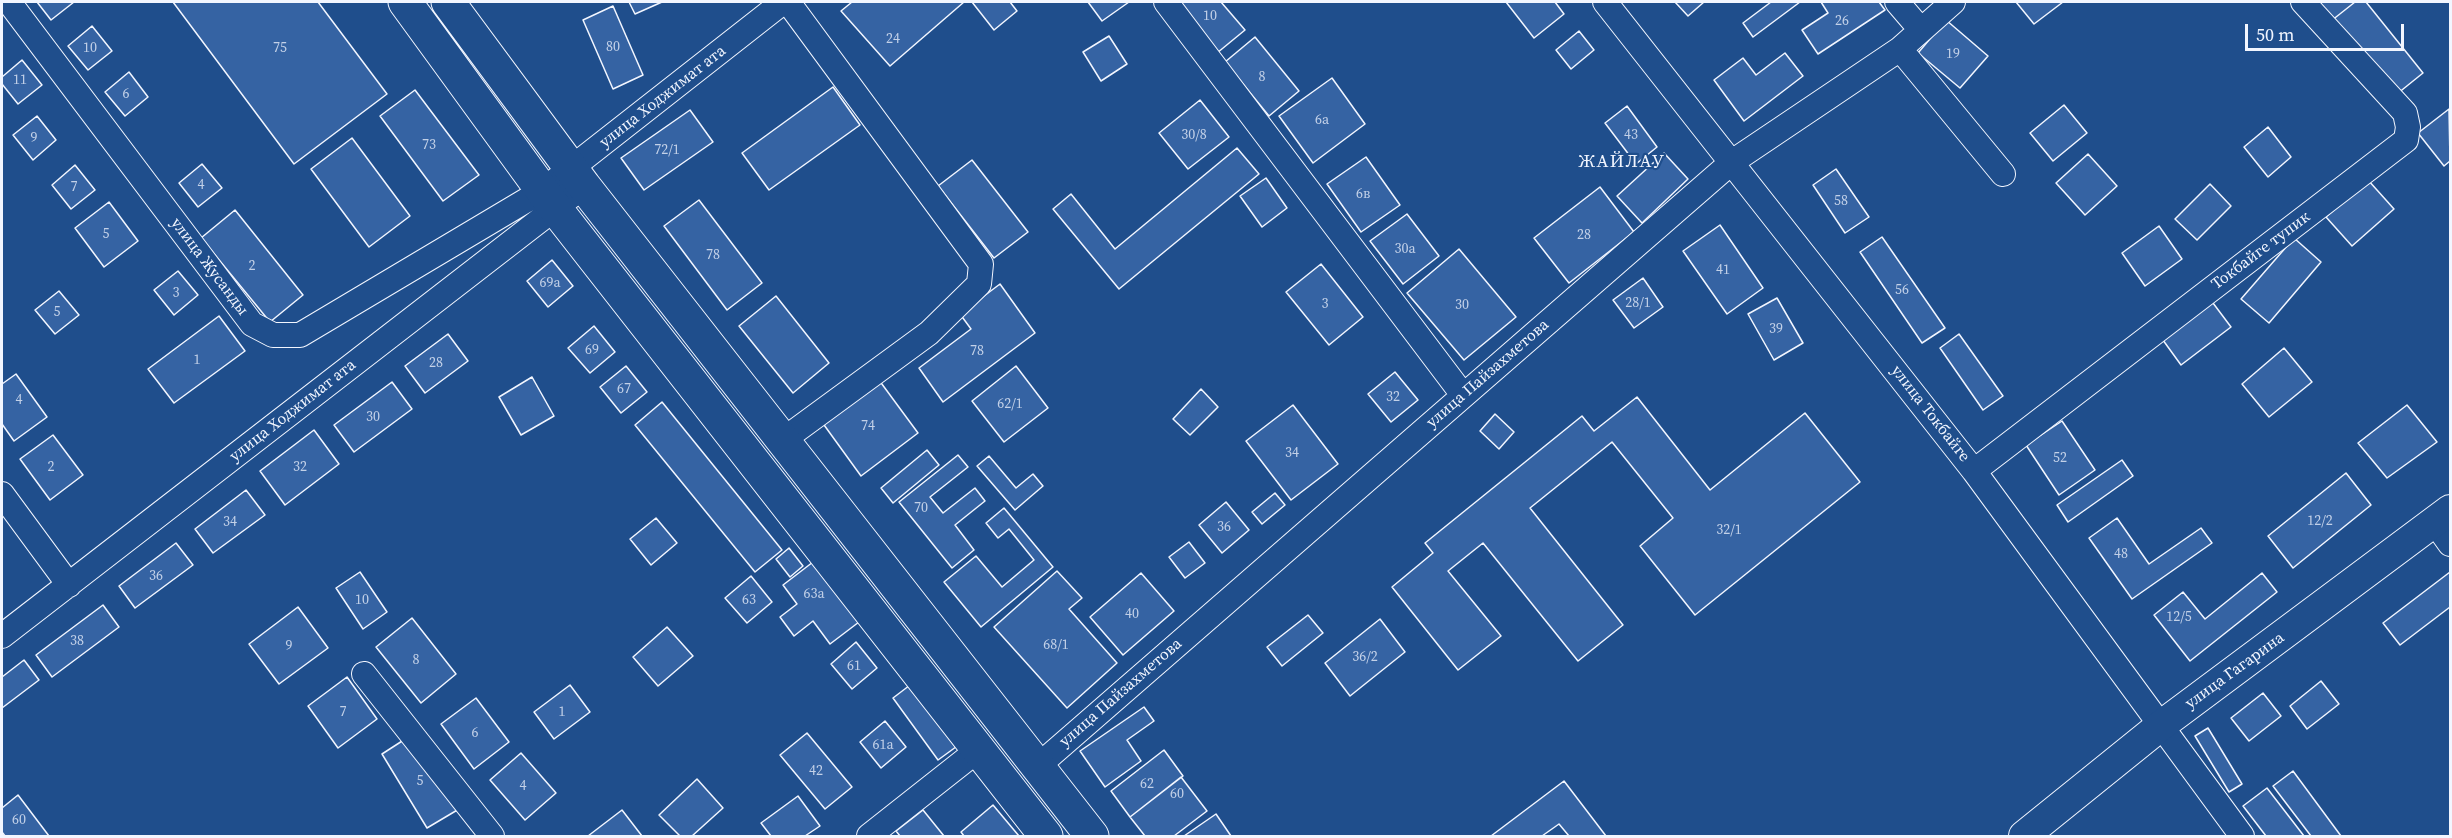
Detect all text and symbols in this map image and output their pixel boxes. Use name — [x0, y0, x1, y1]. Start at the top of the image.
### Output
house number: 10 — [1203, 8, 1217, 24]
scale bar — [2248, 12, 2407, 50]
house number: 26 — [1835, 13, 1849, 29]
text: 50 m — [2256, 22, 2294, 47]
house number: 24 — [886, 31, 900, 47]
house number: 80 — [606, 39, 620, 55]
house number: 10 — [83, 40, 97, 56]
house number: 75 — [273, 40, 287, 56]
street label: улица Ходжимат ата — [596, 42, 730, 152]
house number: 19 — [1946, 46, 1960, 62]
house number: 8 — [1259, 69, 1265, 85]
house number: 11 — [13, 72, 27, 88]
house number: 6 — [123, 86, 129, 102]
house number: 6а — [1315, 112, 1329, 128]
house number: 30/8 — [1181, 127, 1207, 143]
house number: 43 — [1624, 127, 1638, 143]
house number: 9 — [31, 130, 37, 146]
house number: 73 — [422, 137, 436, 153]
house number: 72/1 — [654, 142, 680, 158]
district label: ЖАЙЛАУ — [1578, 151, 1666, 173]
house number: 4 — [198, 177, 204, 193]
house number: 7 — [71, 179, 77, 195]
house number: 6в — [1356, 186, 1370, 202]
house number: 58 — [1834, 193, 1848, 209]
street label: Токбайге тупик — [2208, 208, 2314, 294]
street label: улица Жусанды — [166, 214, 252, 320]
house number: 5 — [103, 226, 109, 242]
house number: 28 — [1577, 227, 1591, 243]
house number: 30а — [1394, 241, 1416, 257]
house number: 78 — [706, 247, 720, 263]
house number: 2 — [249, 258, 255, 274]
house number: 41 — [1716, 262, 1730, 278]
house number: 69a — [539, 275, 561, 291]
house number: 56 — [1895, 282, 1909, 298]
house number: 3 — [173, 285, 179, 301]
house number: 28/1 — [1625, 295, 1651, 311]
house number: 3 — [1322, 296, 1328, 312]
house number: 30 — [1455, 297, 1469, 313]
house number: 5 — [54, 304, 60, 320]
street label: улица Пайзахметова — [1423, 316, 1553, 432]
house number: 39 — [1769, 321, 1783, 337]
house number: 69 — [585, 342, 599, 358]
house number: 78 — [970, 343, 984, 359]
house number: 1 — [194, 352, 200, 368]
house number: 28 — [429, 355, 443, 371]
street label: улица Ходжимат ата — [226, 356, 360, 466]
street label: улица Токбайге — [1886, 362, 1974, 466]
house number: 67 — [617, 381, 631, 397]
house number: 32 — [1386, 389, 1400, 405]
house number: 4 — [16, 392, 22, 408]
house number: 62/1 — [997, 396, 1023, 412]
house number: 30 — [366, 409, 380, 425]
house number: 74 — [861, 418, 875, 434]
house number: 34 — [1285, 445, 1299, 461]
house number: 52 — [2053, 450, 2067, 466]
house number: 2 — [48, 459, 54, 475]
house number: 32 — [293, 459, 307, 475]
house number: 70 — [914, 500, 928, 516]
house number: 12/2 — [2307, 513, 2333, 529]
house number: 34 — [223, 514, 237, 530]
house number: 36 — [1217, 519, 1231, 535]
house number: 32/1 — [1716, 522, 1742, 538]
house number: 48 — [2114, 546, 2128, 562]
house number: 36 — [149, 568, 163, 584]
house number: 63а — [803, 586, 825, 602]
house number: 10 — [355, 592, 369, 608]
house number: 63 — [742, 592, 756, 608]
house number: 40 — [1125, 606, 1139, 622]
house number: 12/5 — [2166, 609, 2192, 625]
street label: улица Гагарина — [2182, 629, 2288, 713]
house number: 38 — [70, 633, 84, 649]
street label: улица Пайзахметова — [1056, 635, 1186, 751]
house number: 68/1 — [1043, 637, 1069, 653]
house number: 9 — [286, 638, 292, 654]
house number: 36/2 — [1352, 649, 1378, 665]
house number: 8 — [413, 652, 419, 668]
house number: 61 — [847, 658, 861, 674]
house number: 7 — [340, 704, 346, 720]
house number: 1 — [559, 704, 565, 720]
house number: 6 — [472, 725, 478, 741]
house number: 61а — [872, 737, 894, 753]
house number: 42 — [809, 763, 823, 779]
house number: 5 — [417, 773, 423, 789]
house number: 62 — [1140, 776, 1154, 792]
house number: 4 — [520, 778, 526, 794]
house number: 60 — [1170, 786, 1184, 802]
house number: 60 — [12, 812, 26, 828]

